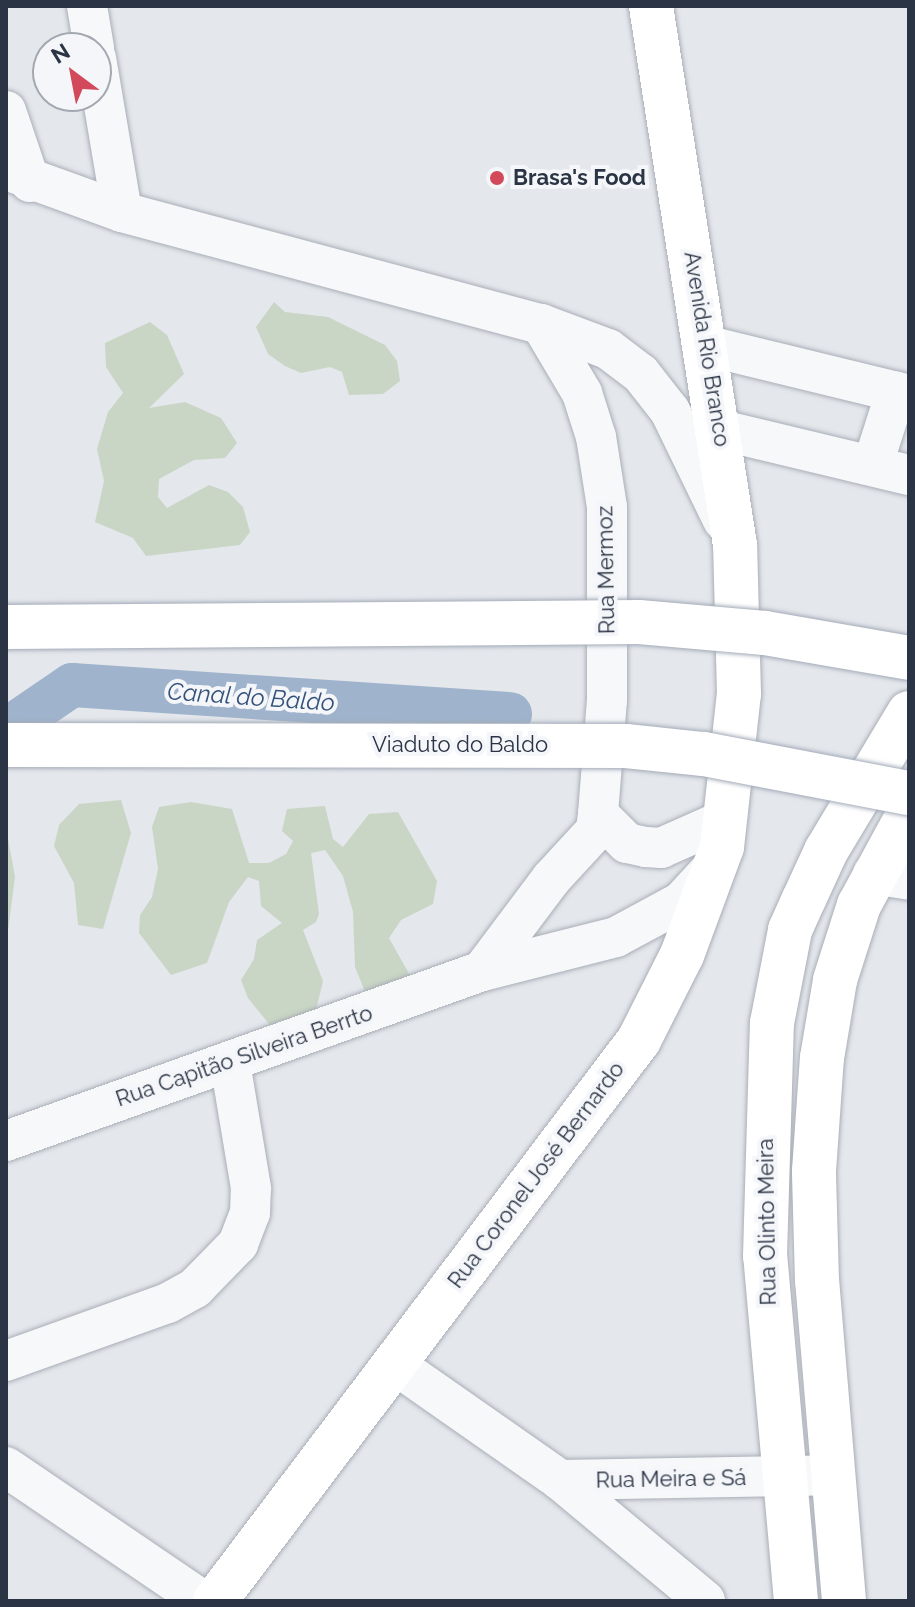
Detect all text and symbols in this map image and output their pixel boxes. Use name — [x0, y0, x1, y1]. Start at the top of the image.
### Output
north arrow — [32, 32, 112, 112]
text: N — [46, 38, 74, 69]
place label: Brasa's Food — [513, 165, 646, 191]
marker: Brasa's Food — [488, 169, 506, 187]
street label: Avenida Rio Branco — [679, 250, 735, 448]
street label: Rua Mermoz — [592, 506, 620, 634]
water label: Canal do Baldo — [166, 677, 336, 717]
street label: Viaduto do Baldo — [372, 732, 548, 758]
street label: Rua Capitão Silveira Berrto — [112, 1000, 376, 1112]
street label: Rua Coronel José Bernardo — [442, 1056, 630, 1294]
street label: Rua Olinto Meira — [752, 1138, 782, 1306]
street label: Rua Meira e Sá — [595, 1464, 747, 1494]

